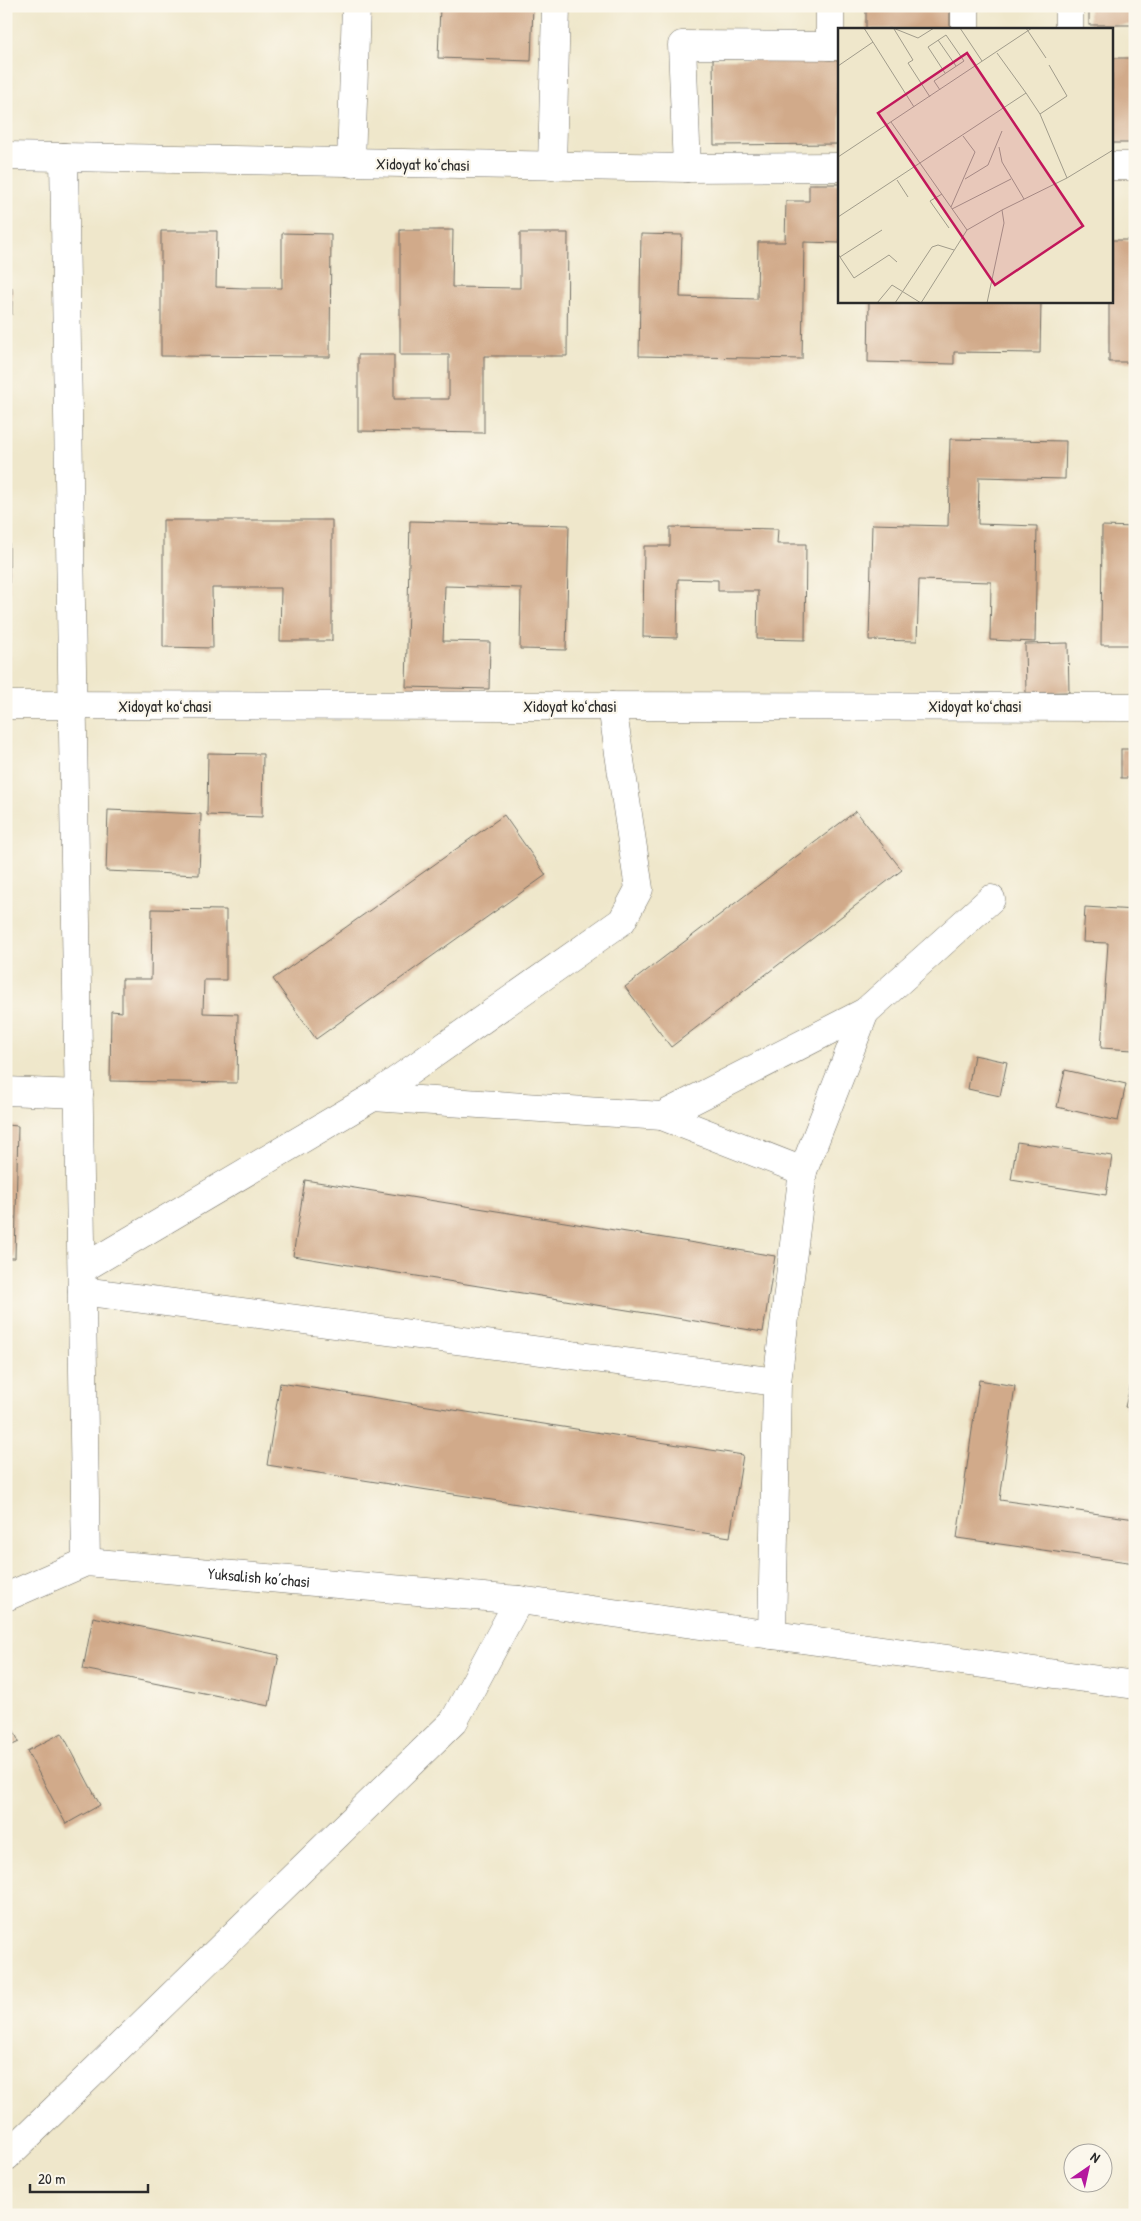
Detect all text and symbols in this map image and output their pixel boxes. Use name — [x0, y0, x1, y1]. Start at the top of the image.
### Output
inset map — [838, 28, 1114, 302]
street label: Xidoyat koʻchasi — [376, 152, 470, 176]
street label: Xidoyat koʻchasi — [118, 695, 212, 717]
street label: Xidoyat koʻchasi — [523, 695, 617, 717]
street label: Xidoyat koʻchasi — [928, 695, 1022, 717]
street label: Yuksalish ko’chasi — [207, 1562, 311, 1593]
north arrow — [1064, 2144, 1114, 2194]
text: N — [1087, 2147, 1104, 2167]
scale bar — [30, 2161, 148, 2193]
text: 20 m — [38, 2168, 65, 2189]

